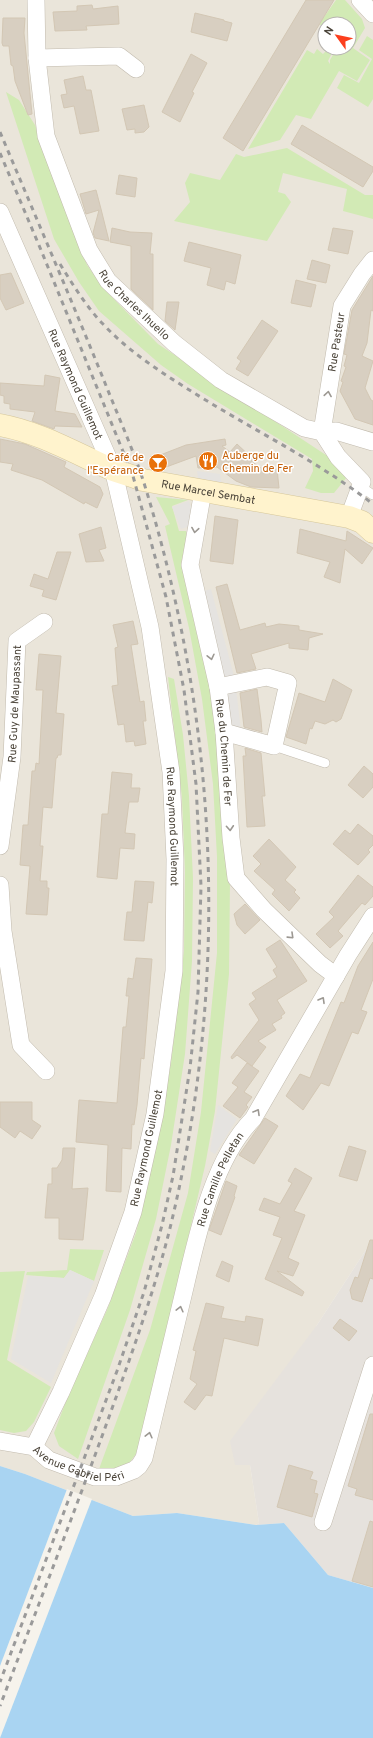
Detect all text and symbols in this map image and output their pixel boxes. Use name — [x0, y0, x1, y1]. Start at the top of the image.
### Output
north arrow — [317, 16, 357, 56]
text: N — [321, 24, 337, 38]
street label: Rue Charles Ihuello — [95, 267, 172, 344]
street label: Rue Pasteur — [325, 311, 349, 373]
street label: Rue Raymond Guillemot — [44, 327, 105, 442]
one-way arrow — [323, 391, 332, 397]
place label: Auberge du Chemin de Fer — [222, 449, 293, 476]
restaurant icon: Auberge du Chemin de Fer — [197, 450, 219, 472]
place label: Café de l'Espérance — [87, 451, 144, 478]
bar icon: Café de l'Espérance — [147, 452, 169, 474]
street label: Rue Marcel Sembat — [160, 477, 256, 508]
one-way arrow — [192, 527, 200, 533]
street label: Rue Guy de Maupassant — [5, 645, 25, 764]
one-way arrow — [206, 654, 214, 660]
street label: Rue du Chemin de Fer — [212, 698, 235, 807]
street label: Rue Raymond Guillemot — [162, 766, 181, 886]
one-way arrow — [226, 825, 235, 831]
one-way arrow — [286, 931, 294, 939]
one-way arrow — [318, 997, 325, 1004]
street label: Rue Raymond Guillemot — [128, 1088, 166, 1208]
one-way arrow — [252, 1109, 259, 1116]
street label: Rue Camille Pelletan — [194, 1130, 247, 1228]
one-way arrow — [175, 1306, 184, 1313]
one-way arrow — [144, 1432, 153, 1439]
street label: Avenue Gabriel Péri — [29, 1443, 127, 1485]

